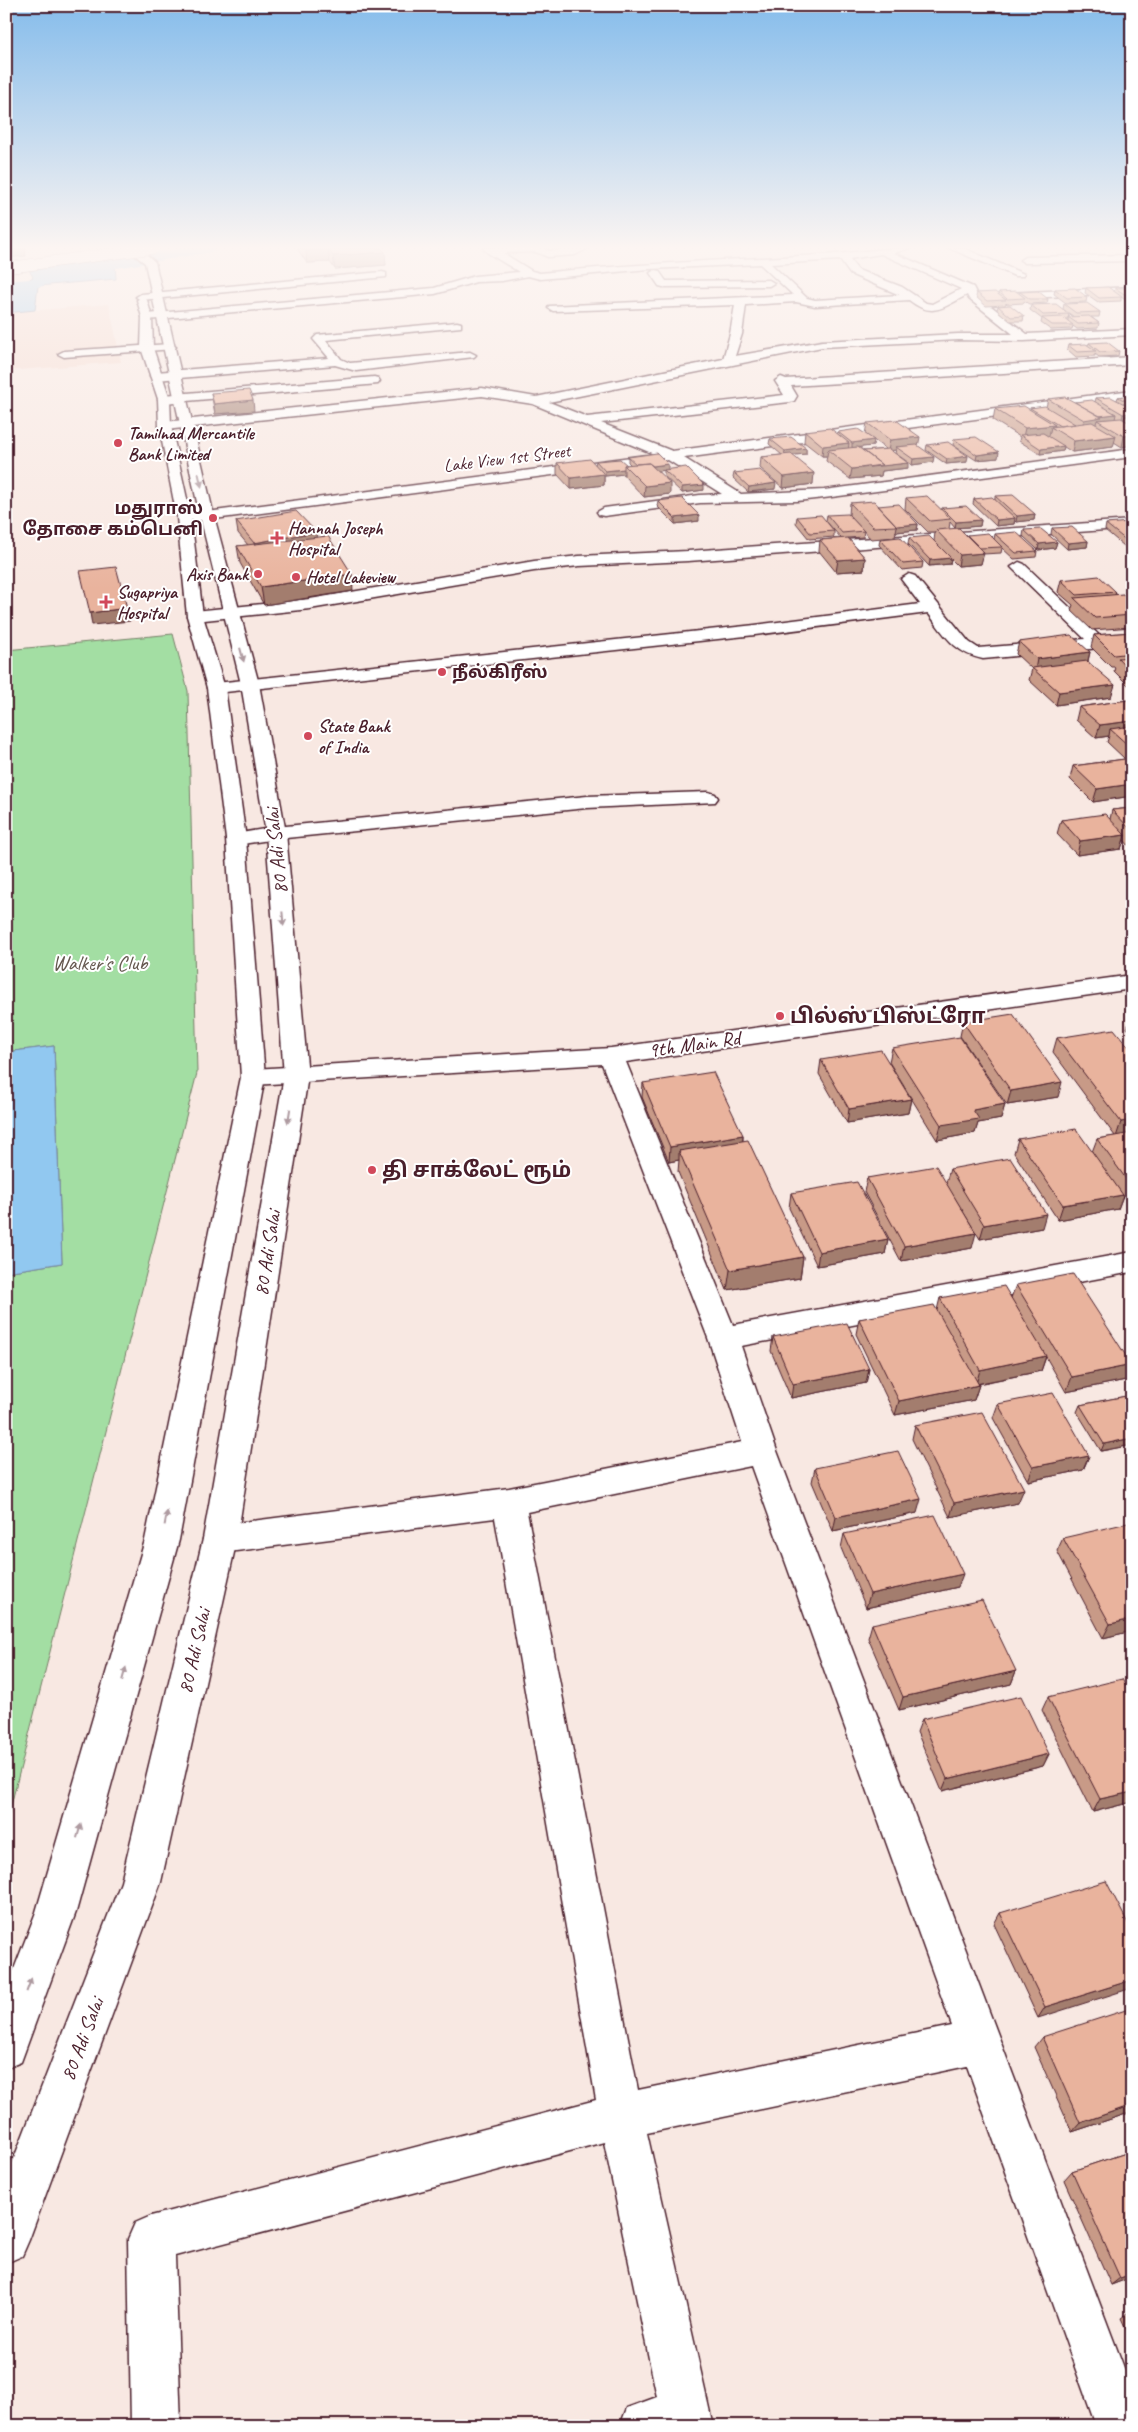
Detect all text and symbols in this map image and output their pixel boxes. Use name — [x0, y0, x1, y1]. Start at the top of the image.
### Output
place label: Tamilnad Mercantile Bank Limited — [128, 422, 256, 465]
marker: Tamilnad Mercantile Bank Limited — [112, 437, 124, 449]
street label: Lake View 1st Street — [442, 439, 574, 477]
one-way arrow — [196, 473, 204, 488]
place label: மதுராஸ் தோசை கம்பெனி — [22, 497, 203, 541]
marker: மதுராஸ் தோசை கம்பெனி — [207, 512, 219, 524]
place label: Hannah Joseph Hospital — [288, 517, 383, 560]
marker: Hannah Joseph Hospital — [270, 531, 284, 545]
place label: Axis Bank — [186, 563, 250, 585]
place label: Hotel Lakeview — [306, 566, 397, 588]
marker: Axis Bank — [252, 568, 264, 580]
marker: Hotel Lakeview — [290, 571, 302, 583]
place label: Sugapriya Hospital — [117, 581, 179, 624]
marker: Sugapriya Hospital — [99, 595, 113, 609]
one-way arrow — [238, 648, 246, 663]
place label: நீல்கிரீஸ் — [452, 661, 548, 684]
marker: நீல்கிரீஸ் — [436, 666, 448, 678]
place label: State Bank of India — [318, 715, 392, 758]
marker: State Bank of India — [302, 730, 314, 742]
street label: 80 Adi Salai — [258, 804, 293, 895]
one-way arrow — [279, 911, 287, 927]
park label: Walker's Club — [53, 950, 149, 976]
place label: பில்ஸ் பிஸ்ட்ரோ — [790, 1003, 986, 1029]
marker: பில்ஸ் பிஸ்ட்ரோ — [774, 1010, 786, 1022]
street label: 9th Main Rd — [646, 1024, 745, 1063]
one-way arrow — [285, 1108, 293, 1124]
place label: தி சாக்லேட் ரூம் — [382, 1157, 571, 1184]
marker: தி சாக்லேட் ரூம் — [366, 1164, 378, 1176]
street label: 80 Adi Salai — [247, 1205, 287, 1298]
one-way arrow — [163, 1509, 171, 1525]
street label: 80 Adi Salai — [172, 1603, 217, 1696]
one-way arrow — [120, 1667, 128, 1682]
one-way arrow — [75, 1823, 83, 1838]
one-way arrow — [25, 1977, 33, 1992]
street label: 80 Adi Salai — [54, 1991, 111, 2084]

